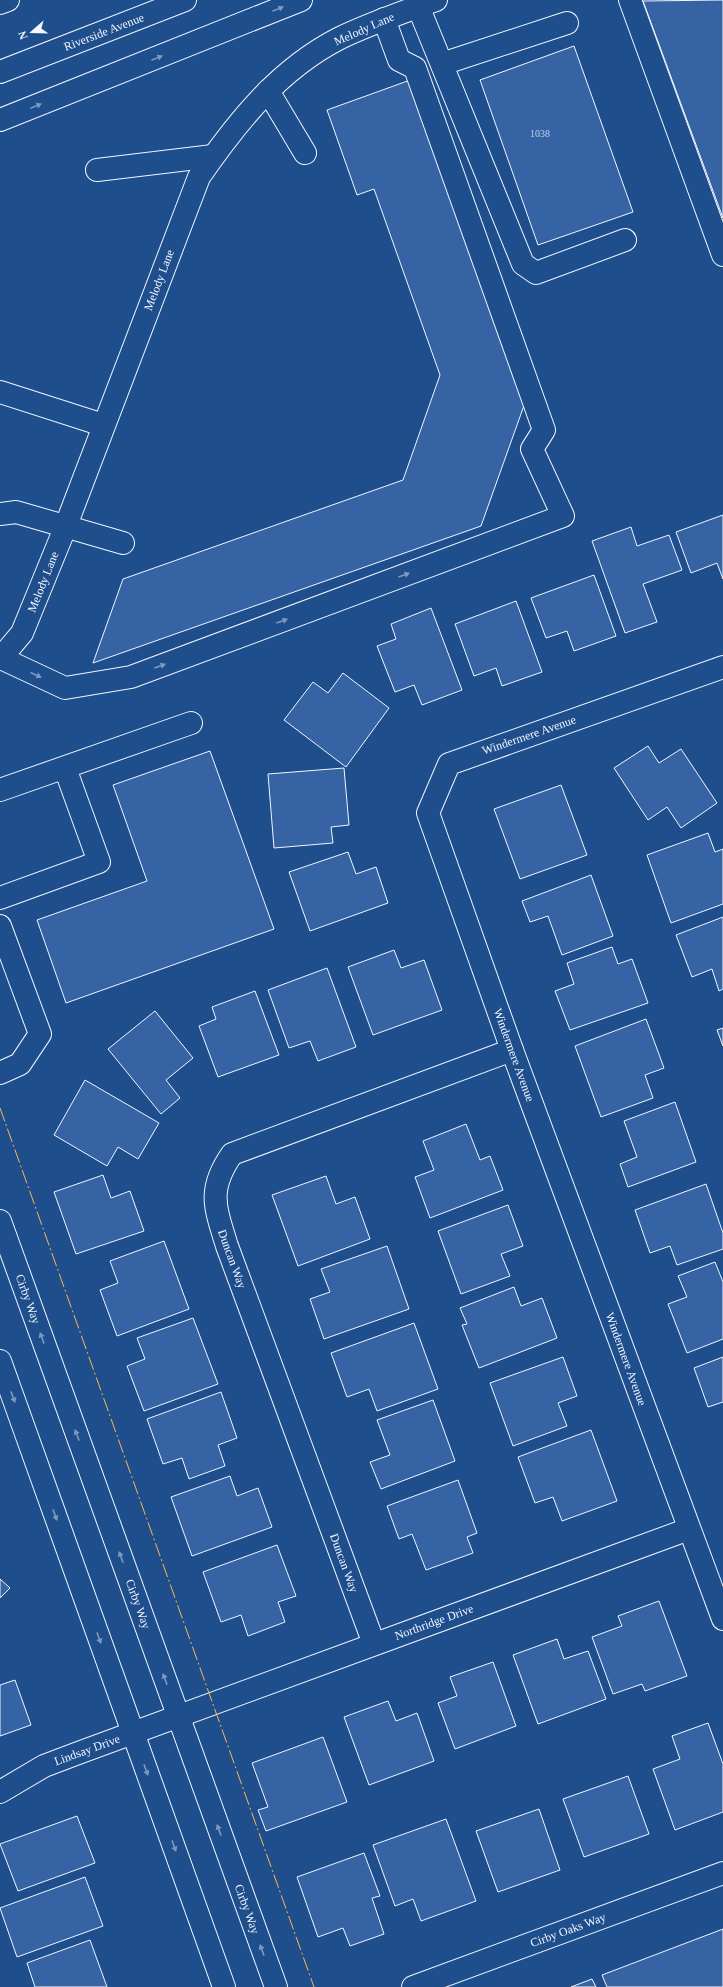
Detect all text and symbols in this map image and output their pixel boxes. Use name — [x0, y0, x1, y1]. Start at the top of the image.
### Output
one-way arrow — [272, 6, 284, 12]
street label: Riverside Avenue — [62, 10, 146, 54]
street label: Melody Lane — [332, 10, 396, 48]
north arrow — [12, 12, 52, 52]
text: N — [16, 30, 30, 41]
one-way arrow — [151, 54, 163, 60]
one-way arrow — [31, 102, 43, 108]
house number: 1038 — [530, 128, 550, 139]
street label: Melody Lane — [141, 247, 177, 313]
street label: Melody Lane — [24, 550, 62, 614]
one-way arrow — [398, 572, 410, 578]
one-way arrow — [277, 617, 289, 623]
one-way arrow — [155, 663, 167, 669]
one-way arrow — [31, 672, 42, 678]
street label: Windermere Avenue — [480, 712, 578, 758]
street label: Windermere Avenue — [491, 1006, 537, 1104]
street label: Duncan Way — [215, 1228, 249, 1290]
street label: Cirby Way — [13, 1272, 43, 1326]
street label: Windermere Avenue — [603, 1310, 649, 1408]
one-way arrow — [39, 1331, 45, 1343]
one-way arrow — [10, 1392, 16, 1404]
one-way arrow — [74, 1428, 80, 1440]
one-way arrow — [52, 1510, 58, 1522]
street label: Duncan Way — [327, 1532, 361, 1594]
one-way arrow — [118, 1551, 124, 1563]
street label: Cirby Way — [123, 1577, 153, 1631]
street label: Northridge Drive — [393, 1601, 475, 1643]
one-way arrow — [96, 1632, 102, 1644]
one-way arrow — [162, 1673, 168, 1685]
street label: Lindsay Drive — [52, 1732, 122, 1768]
one-way arrow — [144, 1764, 150, 1776]
one-way arrow — [216, 1824, 222, 1836]
one-way arrow — [171, 1840, 177, 1852]
street label: Cirby Way — [232, 1882, 262, 1936]
street label: Cirby Oaks Way — [528, 1910, 608, 1950]
one-way arrow — [259, 1944, 265, 1956]

